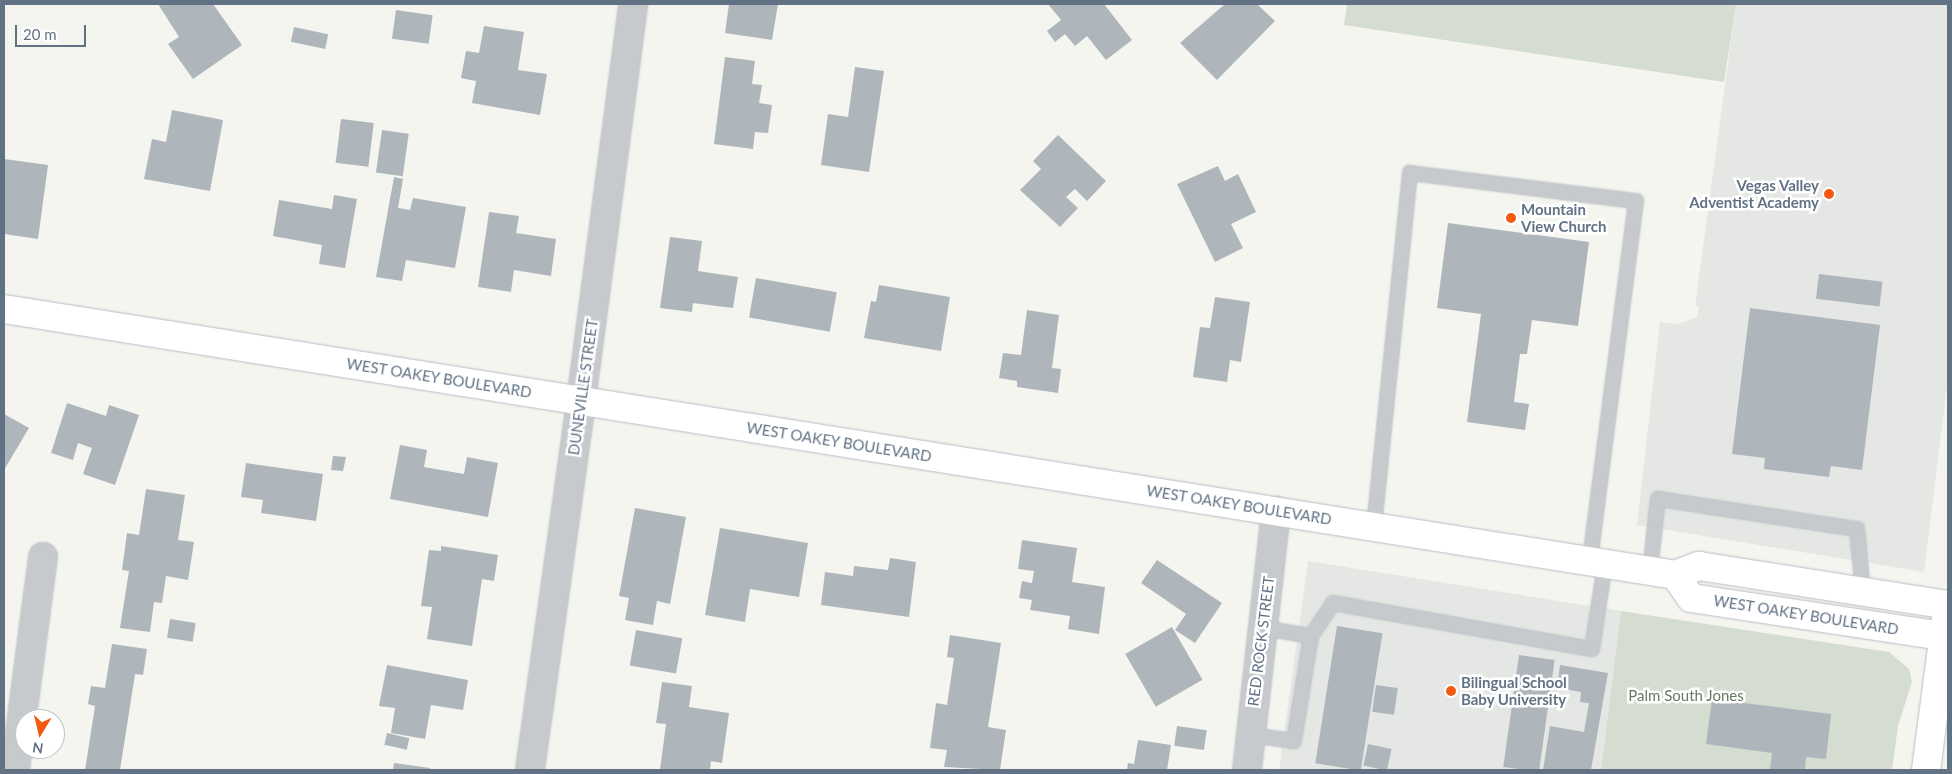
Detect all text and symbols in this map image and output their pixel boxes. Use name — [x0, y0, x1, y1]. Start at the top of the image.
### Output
scale bar — [18, 15, 89, 47]
text: 20 m — [23, 25, 57, 43]
place label: Vegas Valley Adventist Academy — [1689, 176, 1819, 211]
marker: Vegas Valley Adventist Academy — [1823, 188, 1835, 200]
place label: Mountain View Church — [1521, 200, 1607, 235]
marker: Mountain View Church — [1505, 212, 1517, 224]
street label: DUNEVILLE STREET — [565, 318, 601, 456]
street label: WEST OAKEY BOULEVARD — [345, 354, 533, 402]
street label: WEST OAKEY BOULEVARD — [745, 418, 933, 466]
street label: WEST OAKEY BOULEVARD — [1145, 481, 1333, 529]
street label: RED ROCK STREET — [1244, 575, 1278, 707]
street label: WEST OAKEY BOULEVARD — [1712, 591, 1900, 639]
place label: Bilingual School Baby University — [1461, 673, 1567, 708]
marker: Bilingual School Baby University — [1445, 685, 1457, 697]
park label: Palm South Jones — [1628, 687, 1744, 705]
north arrow — [15, 709, 65, 759]
text: N — [31, 739, 44, 758]

